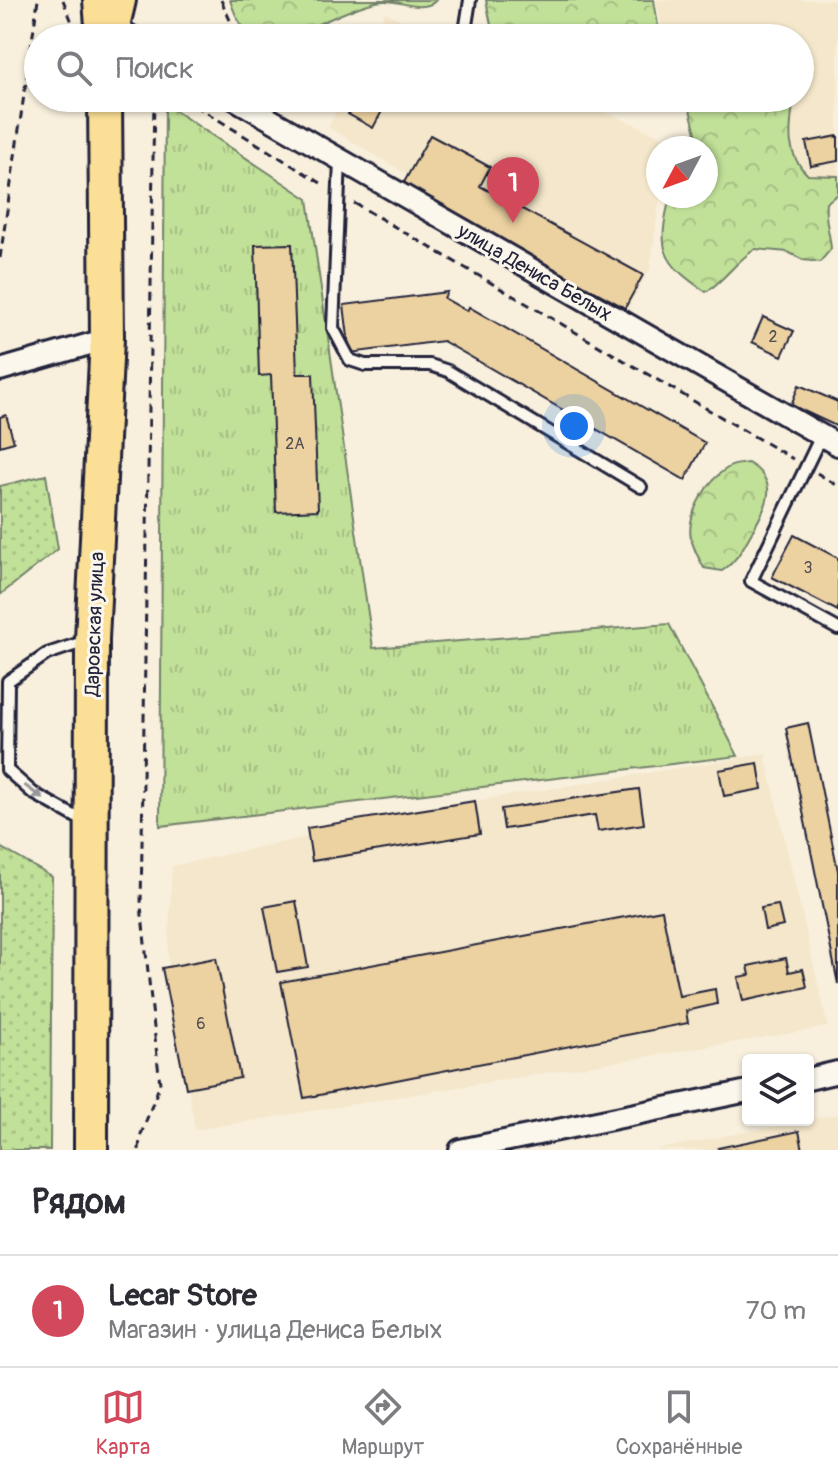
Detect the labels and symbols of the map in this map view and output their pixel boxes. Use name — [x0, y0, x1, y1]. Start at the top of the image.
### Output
north arrow — [646, 136, 718, 208]
pin: 1 — [487, 157, 539, 223]
street label: улица Дениса Белых — [452, 218, 616, 327]
house number: 2 — [769, 327, 778, 347]
your location — [554, 406, 594, 446]
house number: 2А — [285, 434, 305, 454]
street label: Даровская улица — [79, 551, 110, 698]
house number: 3 — [804, 558, 813, 578]
one-way arrow — [23, 784, 45, 800]
house number: 6 — [196, 1014, 206, 1034]

